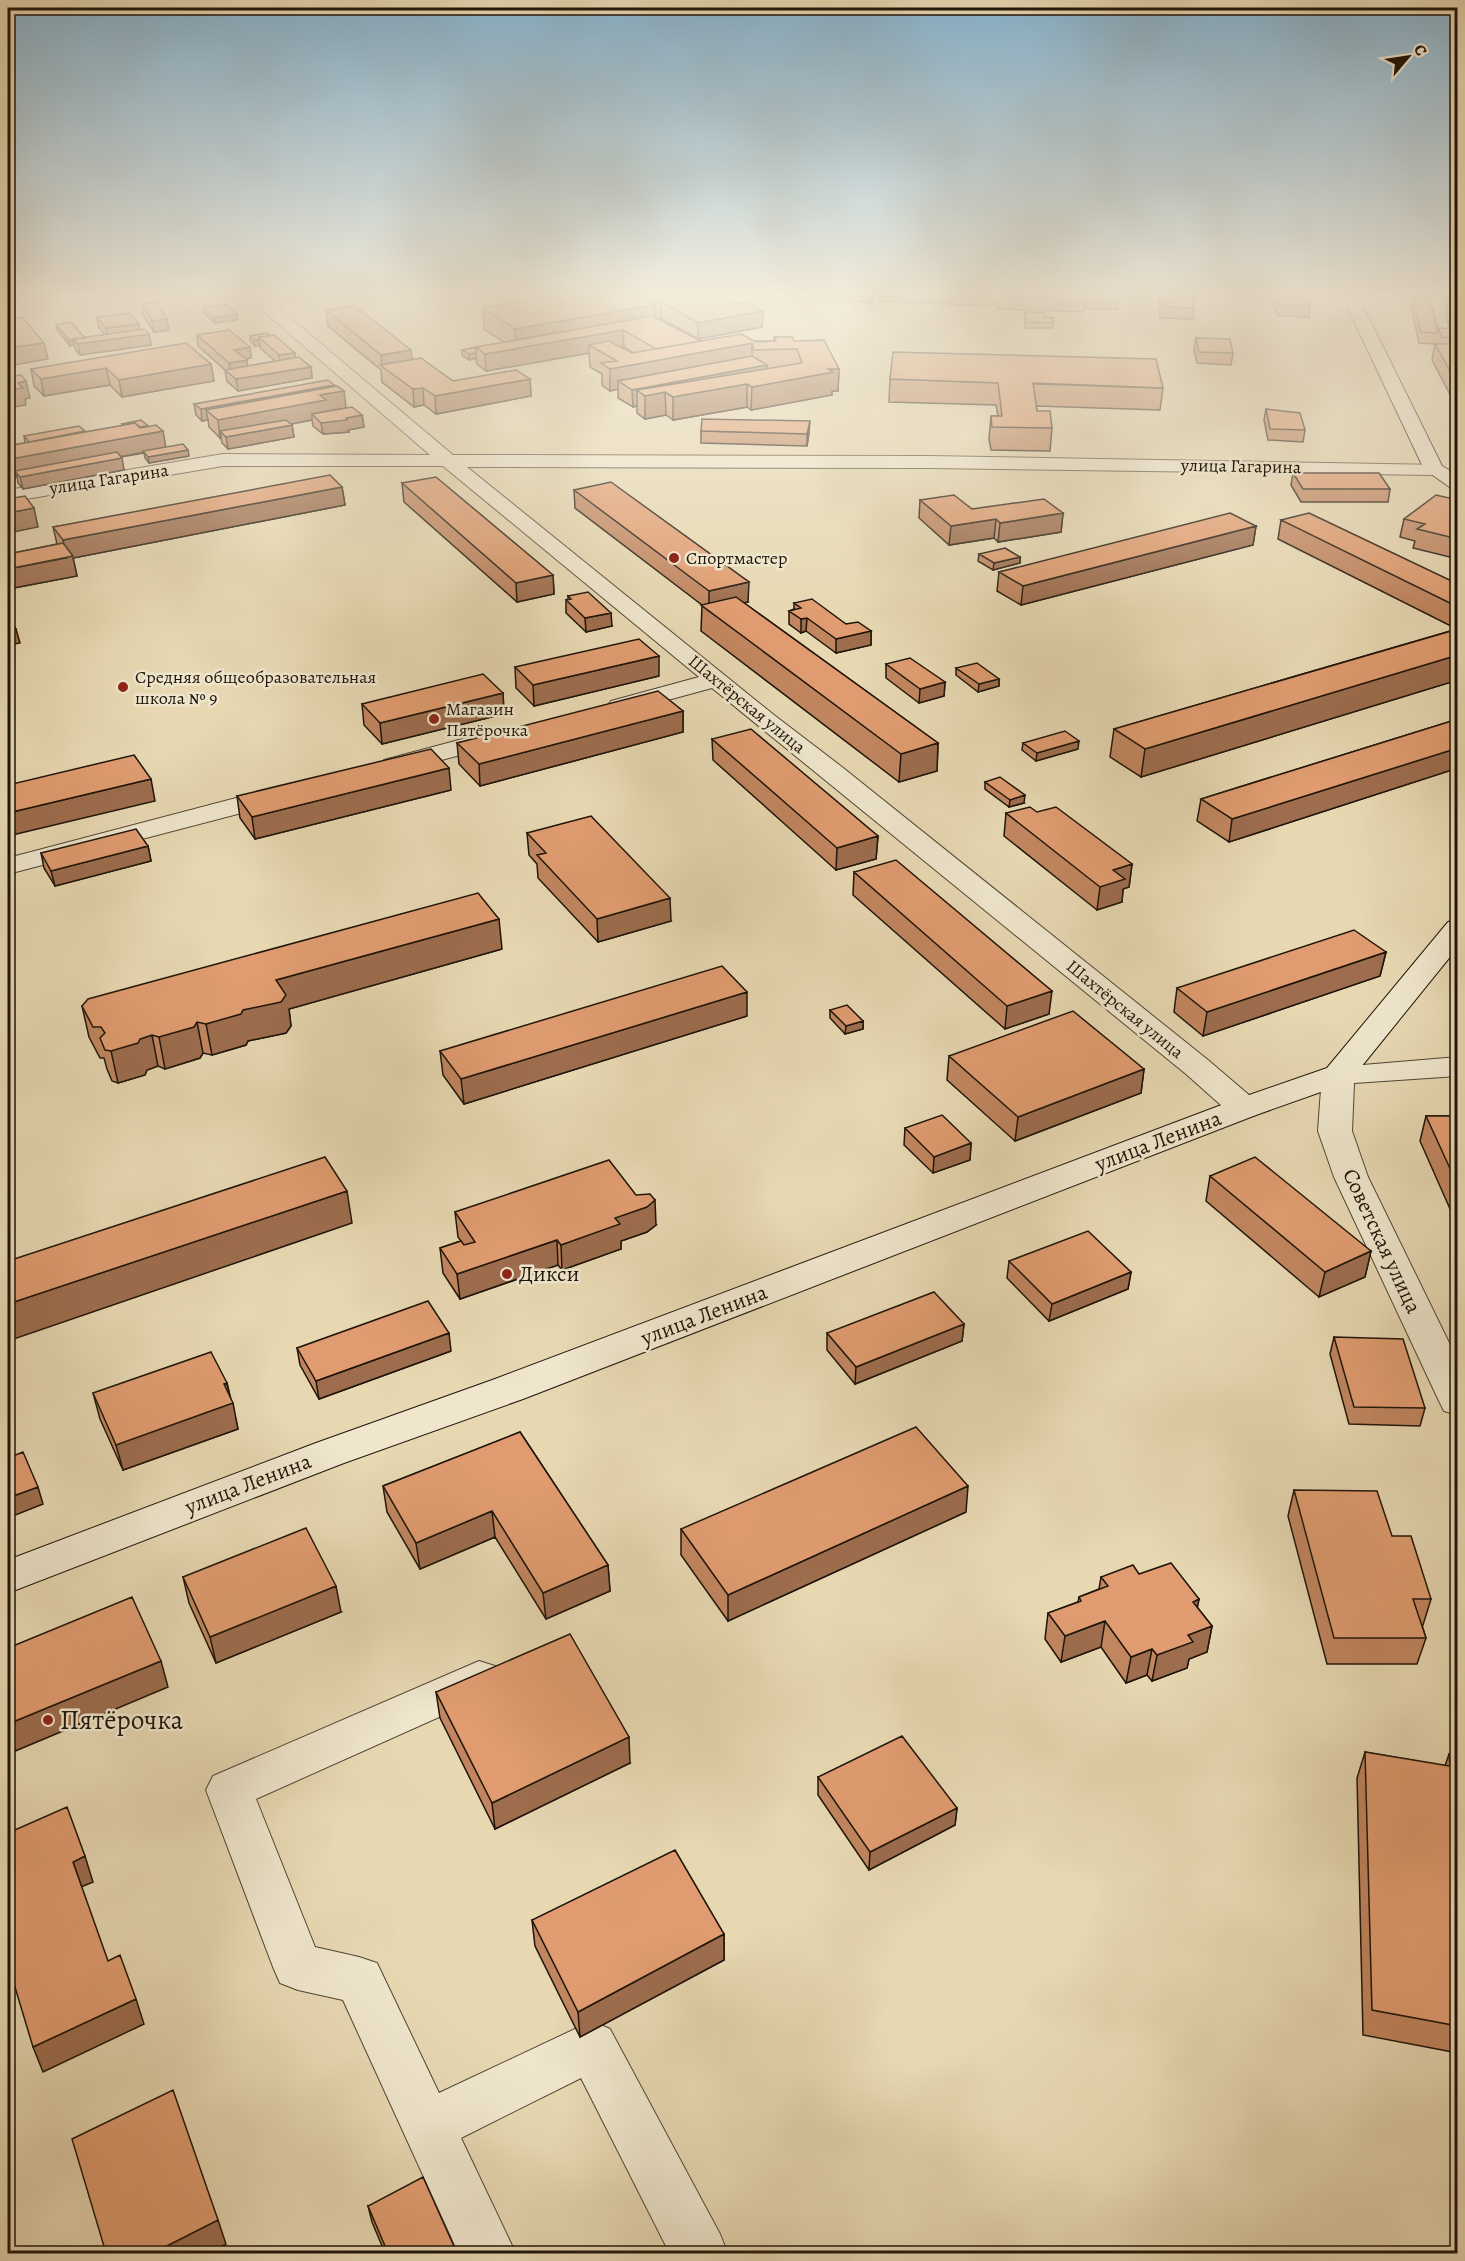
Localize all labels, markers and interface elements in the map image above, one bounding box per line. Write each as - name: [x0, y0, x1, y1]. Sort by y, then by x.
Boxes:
- north arrow: [1378, 27, 1438, 87]
- text: С: [1408, 41, 1432, 60]
- street label: улица Гагарина: [1180, 453, 1302, 479]
- street label: улица Гагарина: [47, 458, 171, 500]
- place label: Спортмастер: [686, 546, 788, 570]
- marker: Спортмастер: [667, 551, 681, 565]
- street label: Шахтёрская улица: [683, 649, 811, 759]
- place label: Средняя общеобразовательная школа № 9: [135, 665, 376, 710]
- marker: Средняя общеобразовательная школа № 9: [116, 680, 130, 694]
- place label: Магазин Пятёрочка: [446, 697, 529, 742]
- marker: Магазин Пятёрочка: [427, 712, 441, 726]
- street label: Шахтёрская улица: [1061, 954, 1189, 1064]
- street label: улица Ленина: [1090, 1103, 1226, 1179]
- street label: Советская улица: [1335, 1164, 1429, 1319]
- place label: Дикси: [519, 1259, 579, 1289]
- marker: Дикси: [500, 1267, 514, 1281]
- street label: улица Ленина: [636, 1277, 772, 1353]
- street label: улица Ленина: [180, 1446, 316, 1522]
- place label: Пятёрочка: [60, 1702, 184, 1738]
- marker: Пятёрочка: [41, 1713, 55, 1727]

